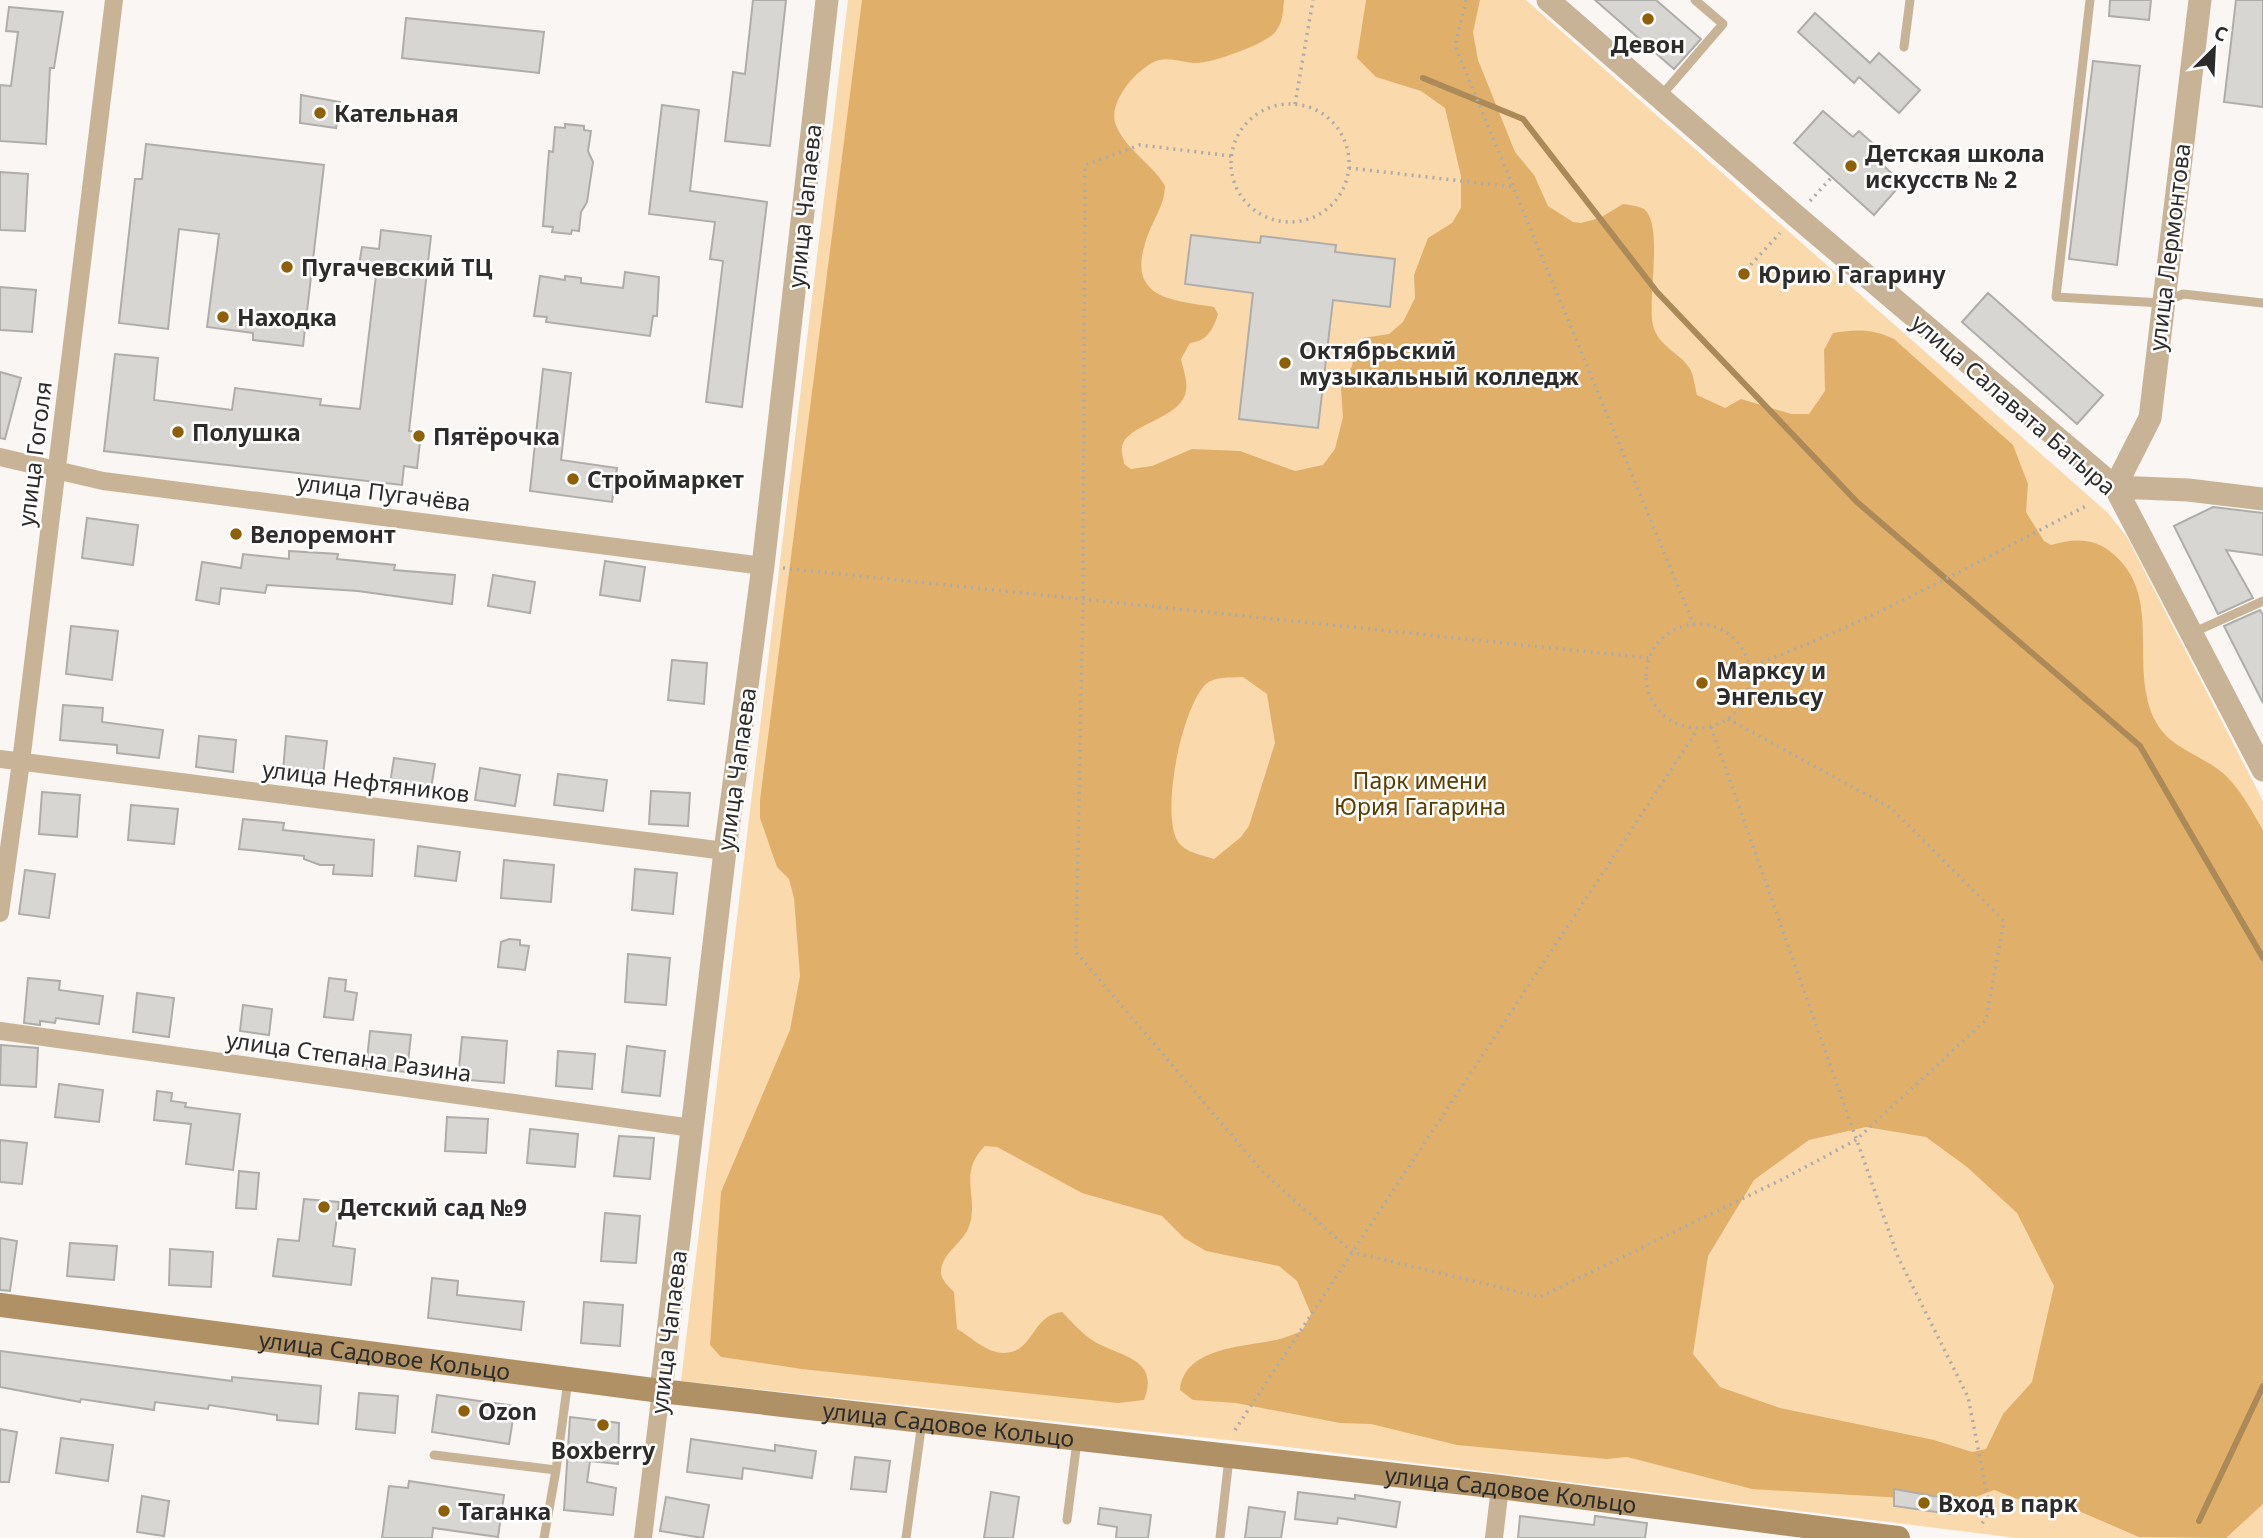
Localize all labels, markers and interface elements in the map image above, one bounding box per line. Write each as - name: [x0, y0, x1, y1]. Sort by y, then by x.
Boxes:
- marker: Девон: [1640, 11, 1656, 27]
- north arrow: [2179, 14, 2249, 84]
- text: С: [2210, 19, 2232, 48]
- place label: Девон: [1611, 28, 1685, 60]
- place label: Кательная: [334, 97, 459, 129]
- marker: Кательная: [312, 105, 328, 121]
- street label: улица Чапаева: [779, 122, 829, 290]
- place label: Детская школа искусств № 2: [1865, 137, 2045, 195]
- street label: улица Лермонтова: [2140, 141, 2198, 353]
- marker: Детская школа искусств № 2: [1843, 158, 1859, 174]
- place label: Пугачевский ТЦ: [301, 251, 493, 283]
- place label: Юрию Гагарину: [1758, 258, 1947, 290]
- marker: Пугачевский ТЦ: [279, 259, 295, 275]
- marker: Юрию Гагарину: [1736, 266, 1752, 282]
- place label: Находка: [237, 301, 337, 333]
- street label: улица Салавата Батыра: [1905, 306, 2123, 502]
- marker: Находка: [215, 309, 231, 325]
- place label: Октябрьский музыкальный колледж: [1299, 334, 1579, 392]
- marker: Октябрьский музыкальный колледж: [1277, 355, 1293, 371]
- street label: улица Гоголя: [9, 380, 59, 528]
- place label: Полушка: [192, 416, 301, 448]
- place label: Пятёрочка: [433, 420, 560, 452]
- marker: Полушка: [170, 424, 186, 440]
- marker: Пятёрочка: [411, 428, 427, 444]
- place label: Строймаркет: [587, 463, 744, 495]
- street label: улица Пугачёва: [295, 465, 473, 519]
- marker: Строймаркет: [565, 471, 581, 487]
- place label: Велоремонт: [250, 518, 396, 550]
- marker: Велоремонт: [228, 526, 244, 542]
- place label: Марксу и Энгельсу: [1716, 654, 1826, 712]
- marker: Марксу и Энгельсу: [1694, 675, 1710, 691]
- street label: улица Чапаева: [709, 685, 763, 853]
- street label: улица Нефтяников: [261, 752, 471, 810]
- park label: Парк имени Юрия Гагарина: [1334, 764, 1506, 822]
- street label: улица Степана Разина: [224, 1023, 474, 1089]
- place label: Детский сад №9: [338, 1191, 527, 1223]
- marker: Детский сад №9: [316, 1199, 332, 1215]
- street label: улица Чапаева: [642, 1248, 694, 1416]
- street label: улица Садовое Кольцо: [257, 1323, 512, 1387]
- street label: улица Садовое Кольцо: [821, 1394, 1076, 1454]
- place label: Ozon: [478, 1395, 537, 1427]
- marker: Ozon: [456, 1403, 472, 1419]
- marker: Boxberry: [595, 1417, 611, 1433]
- place label: Boxberry: [551, 1434, 656, 1466]
- street label: улица Садовое Кольцо: [1383, 1458, 1638, 1520]
- place label: Вход в парк: [1938, 1487, 2078, 1519]
- place label: Таганка: [458, 1495, 551, 1527]
- marker: Вход в парк: [1916, 1495, 1932, 1511]
- marker: Таганка: [436, 1503, 452, 1519]

